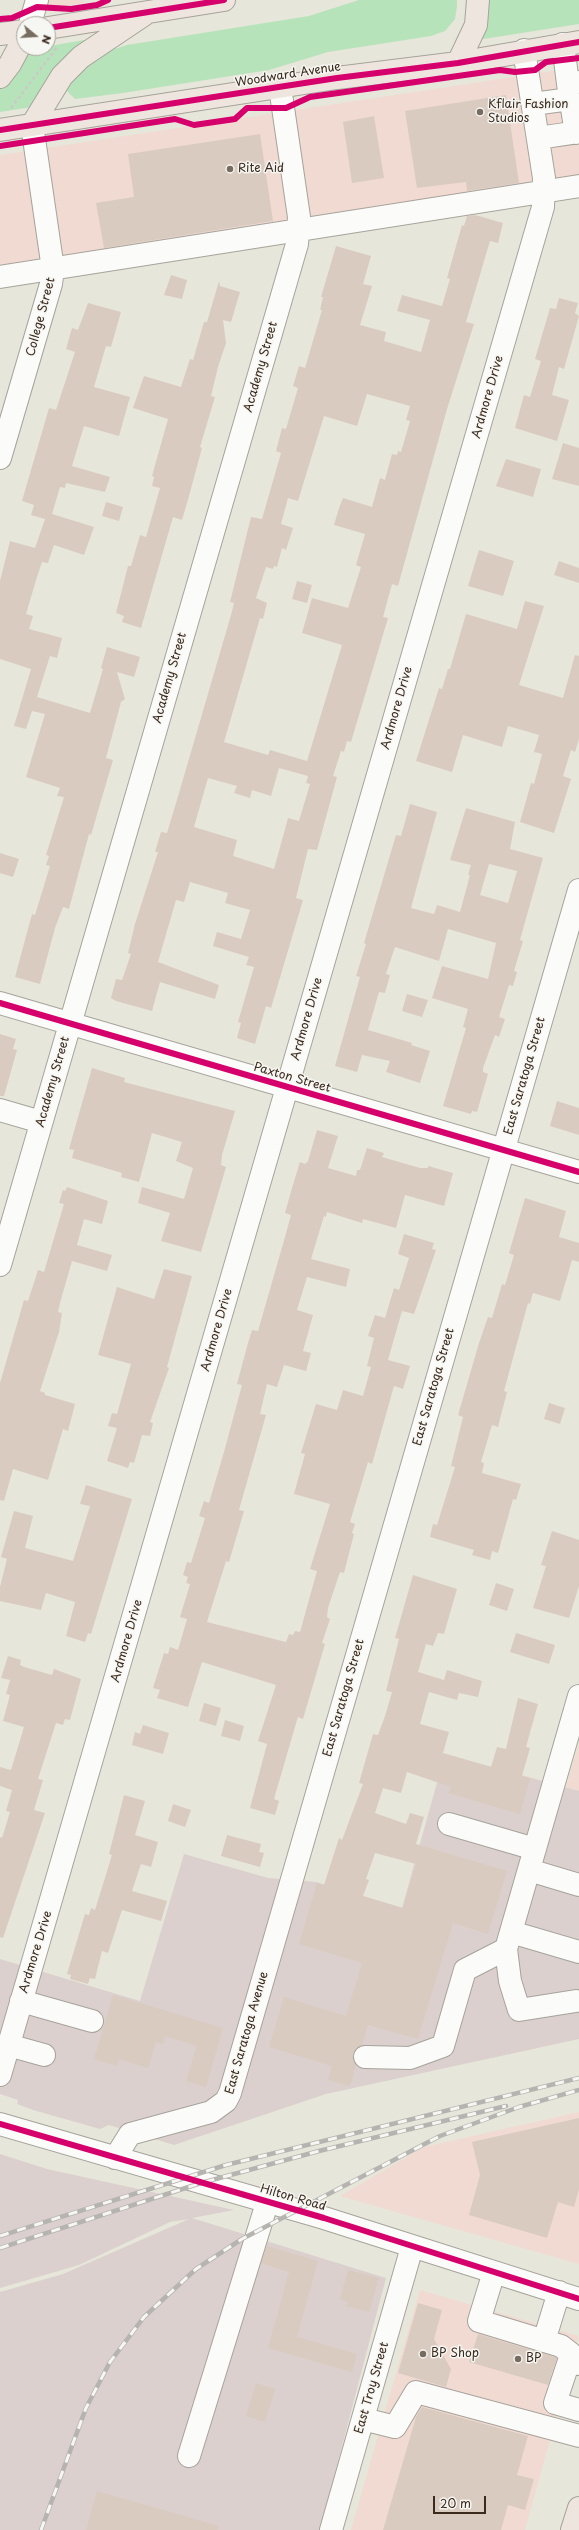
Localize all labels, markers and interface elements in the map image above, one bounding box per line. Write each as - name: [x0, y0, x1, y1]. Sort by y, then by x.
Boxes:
- north arrow: [16, 16, 56, 56]
- text: N: [38, 33, 56, 46]
- street label: Woodward Avenue: [234, 60, 342, 90]
- place label: Kflair Fashion Studios: [488, 98, 569, 126]
- marker: Kflair Fashion Studios: [475, 107, 485, 117]
- place label: Rite Aid: [238, 162, 284, 176]
- marker: Rite Aid: [225, 164, 235, 174]
- street label: College Street: [24, 276, 58, 358]
- street label: Academy Street: [241, 320, 281, 414]
- street label: Ardmore Drive: [469, 354, 507, 440]
- street label: Academy Street: [150, 631, 190, 725]
- street label: Ardmore Drive: [378, 665, 416, 751]
- street label: Ardmore Drive: [288, 976, 326, 1062]
- street label: East Saratoga Street: [501, 1015, 549, 1137]
- street label: Academy Street: [33, 1035, 73, 1129]
- street label: Paxton Street: [252, 1060, 332, 1096]
- street label: Ardmore Drive: [198, 1287, 236, 1373]
- street label: East Saratoga Street: [410, 1326, 458, 1448]
- street label: Ardmore Drive: [108, 1598, 146, 1684]
- street label: East Saratoga Street: [320, 1637, 368, 1759]
- street label: Ardmore Drive: [17, 1909, 55, 1995]
- street label: East Saratoga Avenue: [223, 1970, 271, 2096]
- street label: Hilton Road: [258, 2182, 328, 2214]
- street label: East Troy Street: [352, 2340, 392, 2436]
- place label: BP Shop: [431, 2347, 479, 2361]
- marker: BP Shop: [418, 2349, 428, 2359]
- place label: BP: [526, 2352, 541, 2366]
- marker: BP: [513, 2354, 523, 2364]
- scale bar: [435, 2488, 488, 2514]
- text: 20 m: [440, 2494, 471, 2512]

